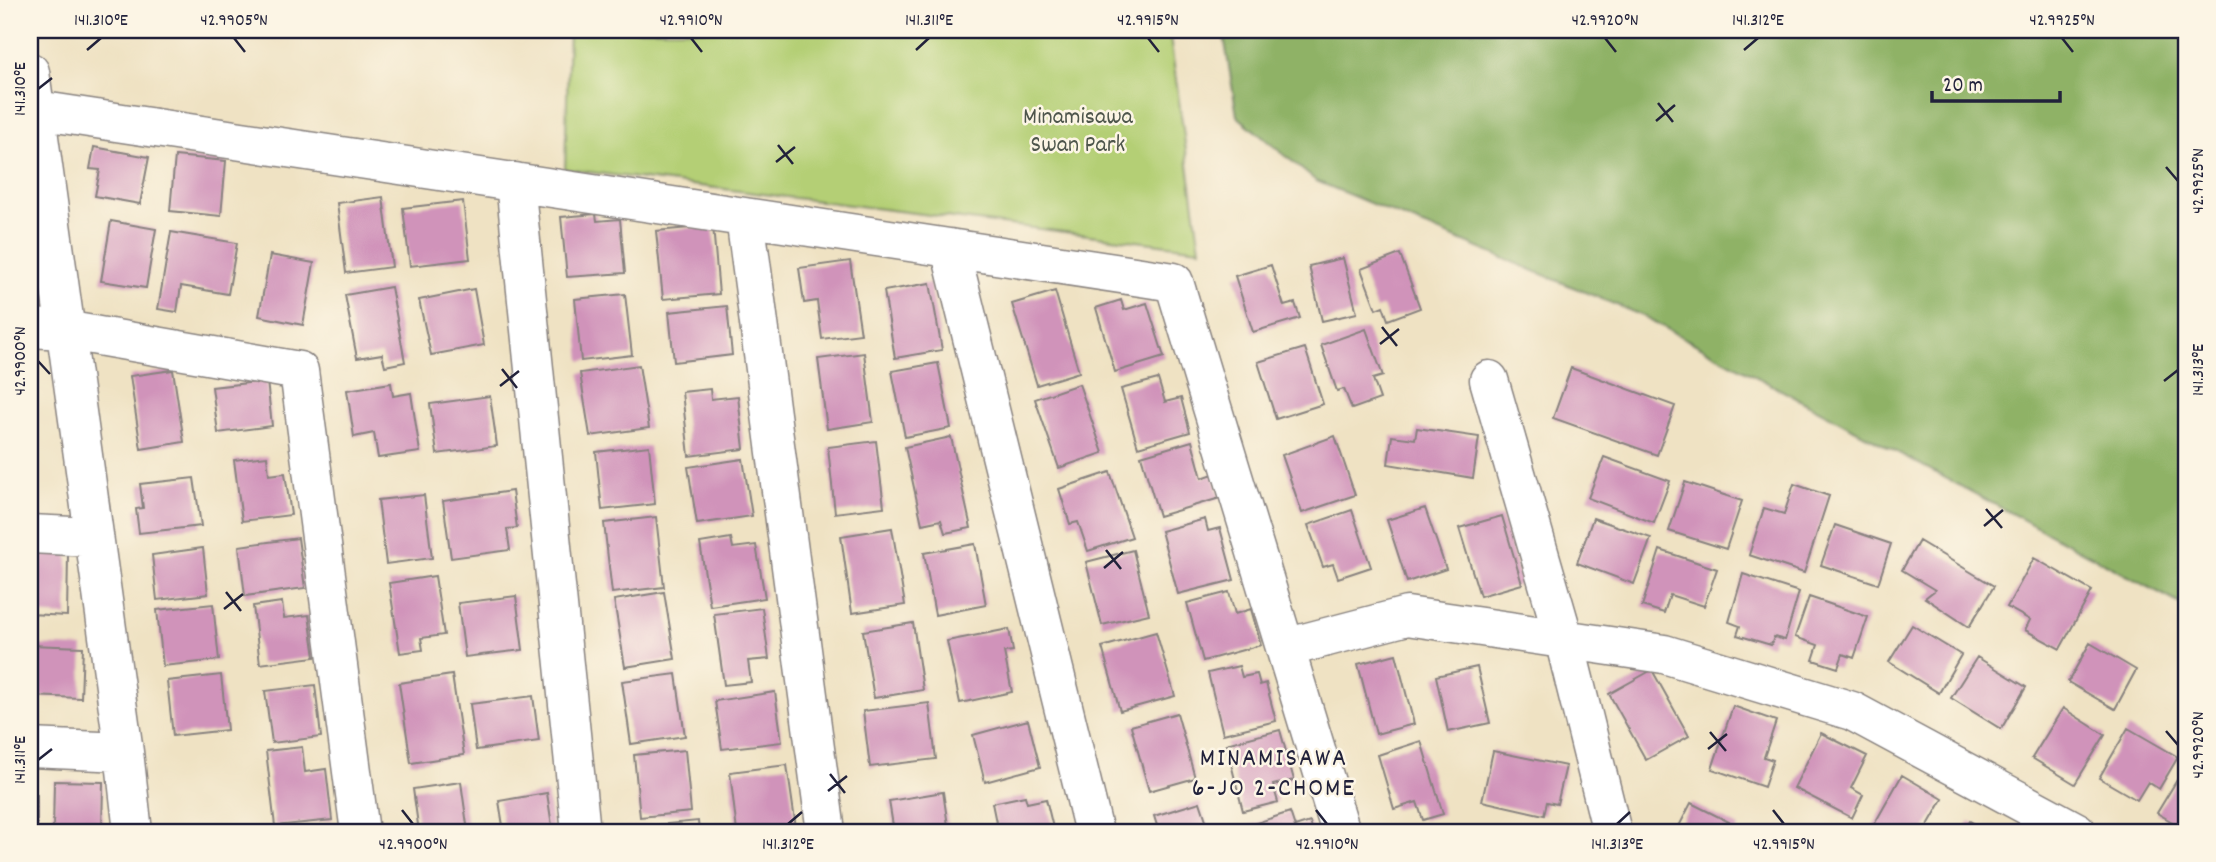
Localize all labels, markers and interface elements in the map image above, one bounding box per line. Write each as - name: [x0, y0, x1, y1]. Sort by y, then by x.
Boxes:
- text: 141.310°E: [74, 9, 128, 34]
- text: 42.9905°N: [200, 9, 268, 34]
- text: 42.9910°N: [659, 9, 723, 34]
- text: 141.311°E: [905, 9, 953, 34]
- text: 42.9915°N: [1117, 9, 1179, 34]
- text: 42.9920°N: [1571, 9, 1639, 34]
- text: 141.312°E: [1732, 9, 1784, 34]
- text: 42.9925°N: [2029, 9, 2095, 34]
- scale bar: [1932, 60, 2060, 104]
- text: 141.310°E: [9, 62, 34, 116]
- text: 20 m: [1943, 72, 1983, 102]
- park label: Minamisawa Swan Park: [1023, 101, 1134, 163]
- text: 42.9925°N: [2187, 148, 2212, 214]
- text: 42.9900°N: [9, 326, 34, 396]
- text: 141.313°E: [2187, 344, 2212, 396]
- text: 42.9920°N: [2187, 711, 2212, 779]
- text: 141.311°E: [9, 736, 34, 784]
- district label: MINAMISAWA 6-JO 2-CHOME: [1192, 741, 1356, 808]
- text: 42.9900°N: [378, 833, 448, 858]
- text: 141.312°E: [762, 833, 814, 858]
- text: 42.9910°N: [1295, 833, 1359, 858]
- text: 141.313°E: [1591, 833, 1643, 858]
- text: 42.9915°N: [1753, 833, 1815, 858]

